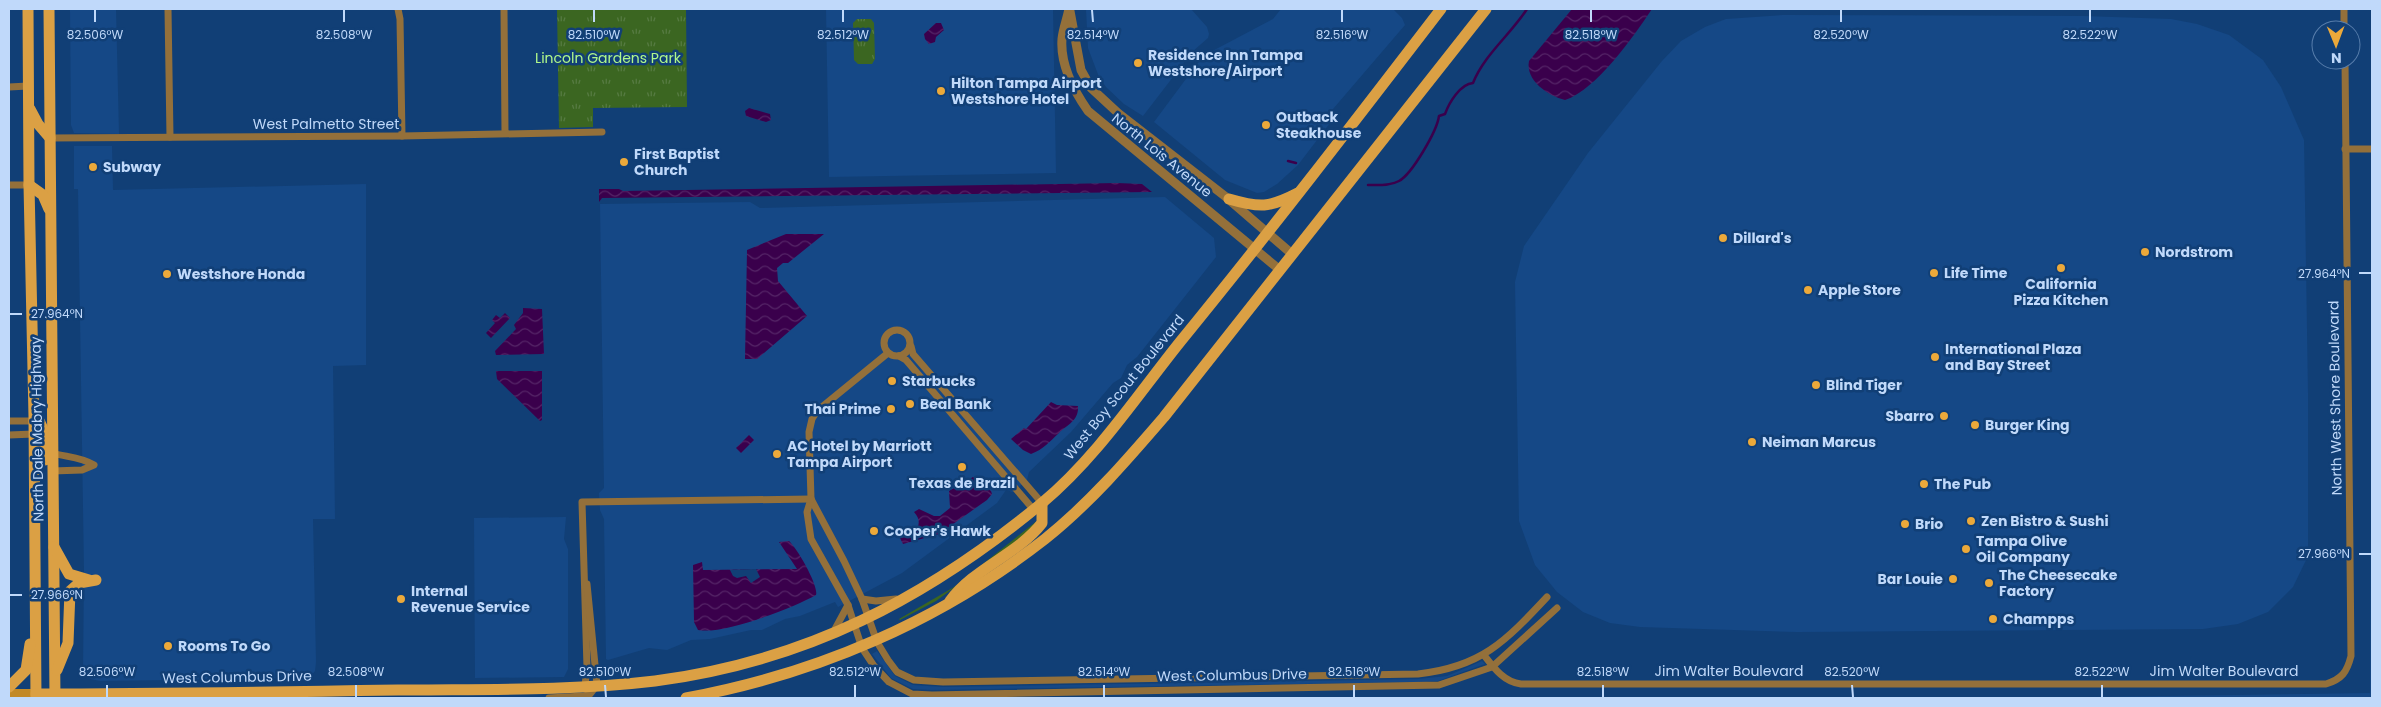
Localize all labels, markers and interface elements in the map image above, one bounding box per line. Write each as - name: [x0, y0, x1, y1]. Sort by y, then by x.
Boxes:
- north arrow: [2311, 20, 2361, 70]
- text: 82.506°W: [67, 26, 123, 43]
- text: 82.508°W: [316, 26, 372, 43]
- text: 82.510°W: [568, 26, 621, 43]
- text: 82.512°W: [817, 26, 869, 43]
- text: 82.514°W: [1067, 26, 1120, 43]
- text: 82.516°W: [1316, 26, 1369, 43]
- text: 82.518°W: [1565, 26, 1618, 43]
- text: 82.520°W: [1813, 26, 1869, 43]
- text: 82.522°W: [2063, 26, 2118, 43]
- place label: Residence Inn Tampa Westshore/Airport: [1148, 45, 1303, 81]
- park label: Lincoln Gardens Park: [535, 48, 682, 68]
- text: N: [2331, 48, 2342, 68]
- marker: Residence Inn Tampa Westshore/Airport: [1132, 57, 1144, 69]
- place label: Hilton Tampa Airport Westshore Hotel: [951, 73, 1102, 109]
- marker: Hilton Tampa Airport Westshore Hotel: [935, 85, 947, 97]
- place label: Outback Steakhouse: [1276, 107, 1362, 143]
- street label: North Lois Avenue: [1108, 108, 1217, 202]
- street label: West Palmetto Street: [253, 114, 399, 134]
- marker: Outback Steakhouse: [1260, 119, 1272, 131]
- place label: First Baptist Church: [634, 144, 720, 180]
- marker: First Baptist Church: [618, 156, 630, 168]
- place label: Subway: [103, 157, 161, 177]
- marker: Subway: [87, 161, 99, 173]
- place label: Dillard's: [1733, 228, 1792, 248]
- marker: Dillard's: [1717, 232, 1729, 244]
- place label: Nordstrom: [2155, 242, 2233, 262]
- marker: Nordstrom: [2139, 246, 2151, 258]
- marker: California Pizza Kitchen: [2055, 262, 2067, 274]
- place label: Life Time: [1944, 263, 2008, 283]
- place label: Westshore Honda: [177, 264, 305, 284]
- text: 27.964°N: [2298, 265, 2350, 282]
- marker: Life Time: [1928, 267, 1940, 279]
- marker: Westshore Honda: [161, 268, 173, 280]
- place label: California Pizza Kitchen: [2014, 274, 2108, 310]
- place label: Apple Store: [1818, 280, 1901, 300]
- marker: Apple Store: [1802, 284, 1814, 296]
- street label: North West Shore Boulevard: [2323, 300, 2347, 496]
- text: 27.964°N: [31, 305, 83, 322]
- street label: West Boy Scout Boulevard: [1059, 310, 1189, 464]
- street label: North Dale Mabry Highway: [25, 336, 49, 522]
- place label: International Plaza and Bay Street: [1945, 339, 2081, 375]
- marker: International Plaza and Bay Street: [1929, 351, 1941, 363]
- place label: Starbucks: [902, 371, 976, 391]
- marker: Starbucks: [886, 375, 898, 387]
- place label: Blind Tiger: [1826, 375, 1902, 395]
- marker: Blind Tiger: [1810, 379, 1822, 391]
- place label: Beal Bank: [920, 394, 992, 414]
- marker: Beal Bank: [904, 398, 916, 410]
- place label: Thai Prime: [804, 399, 881, 419]
- marker: Thai Prime: [885, 403, 897, 415]
- place label: Sbarro: [1885, 406, 1934, 426]
- marker: Sbarro: [1938, 410, 1950, 422]
- place label: Burger King: [1985, 415, 2070, 435]
- marker: Burger King: [1969, 419, 1981, 431]
- place label: Neiman Marcus: [1762, 432, 1876, 452]
- place label: AC Hotel by Marriott Tampa Airport: [787, 436, 932, 472]
- marker: Neiman Marcus: [1746, 436, 1758, 448]
- marker: AC Hotel by Marriott Tampa Airport: [771, 448, 783, 460]
- marker: Texas de Brazil: [956, 461, 968, 473]
- place label: Texas de Brazil: [909, 473, 1015, 493]
- place label: The Pub: [1934, 474, 1991, 494]
- marker: The Pub: [1918, 478, 1930, 490]
- place label: Zen Bistro & Sushi: [1981, 511, 2109, 531]
- place label: Brio: [1915, 514, 1943, 534]
- marker: Zen Bistro & Sushi: [1965, 515, 1977, 527]
- marker: Brio: [1899, 518, 1911, 530]
- place label: Cooper's Hawk: [884, 521, 991, 541]
- marker: Cooper's Hawk: [868, 525, 880, 537]
- place label: Tampa Olive Oil Company: [1976, 531, 2070, 567]
- marker: Tampa Olive Oil Company: [1960, 543, 1972, 555]
- text: 27.966°N: [2298, 545, 2350, 562]
- place label: The Cheesecake Factory: [1999, 565, 2118, 601]
- place label: Bar Louie: [1878, 569, 1943, 589]
- marker: Bar Louie: [1947, 573, 1959, 585]
- marker: The Cheesecake Factory: [1983, 577, 1995, 589]
- place label: Internal Revenue Service: [411, 581, 530, 617]
- text: 27.966°N: [31, 586, 83, 603]
- marker: Internal Revenue Service: [395, 593, 407, 605]
- place label: Champps: [2003, 609, 2074, 629]
- marker: Champps: [1987, 613, 1999, 625]
- place label: Rooms To Go: [178, 636, 270, 656]
- marker: Rooms To Go: [162, 640, 174, 652]
- street label: Jim Walter Boulevard: [1655, 661, 1803, 681]
- street label: Jim Walter Boulevard: [2150, 661, 2298, 681]
- text: 82.506°W: [79, 663, 135, 680]
- text: 82.508°W: [328, 663, 384, 680]
- text: 82.510°W: [579, 663, 632, 680]
- text: 82.512°W: [829, 663, 881, 680]
- text: 82.514°W: [1078, 663, 1131, 680]
- text: 82.516°W: [1328, 663, 1381, 680]
- text: 82.518°W: [1577, 663, 1630, 680]
- text: 82.520°W: [1824, 663, 1880, 680]
- text: 82.522°W: [2075, 663, 2130, 680]
- street label: West Columbus Drive: [1157, 664, 1307, 686]
- street label: West Columbus Drive: [162, 666, 312, 688]

